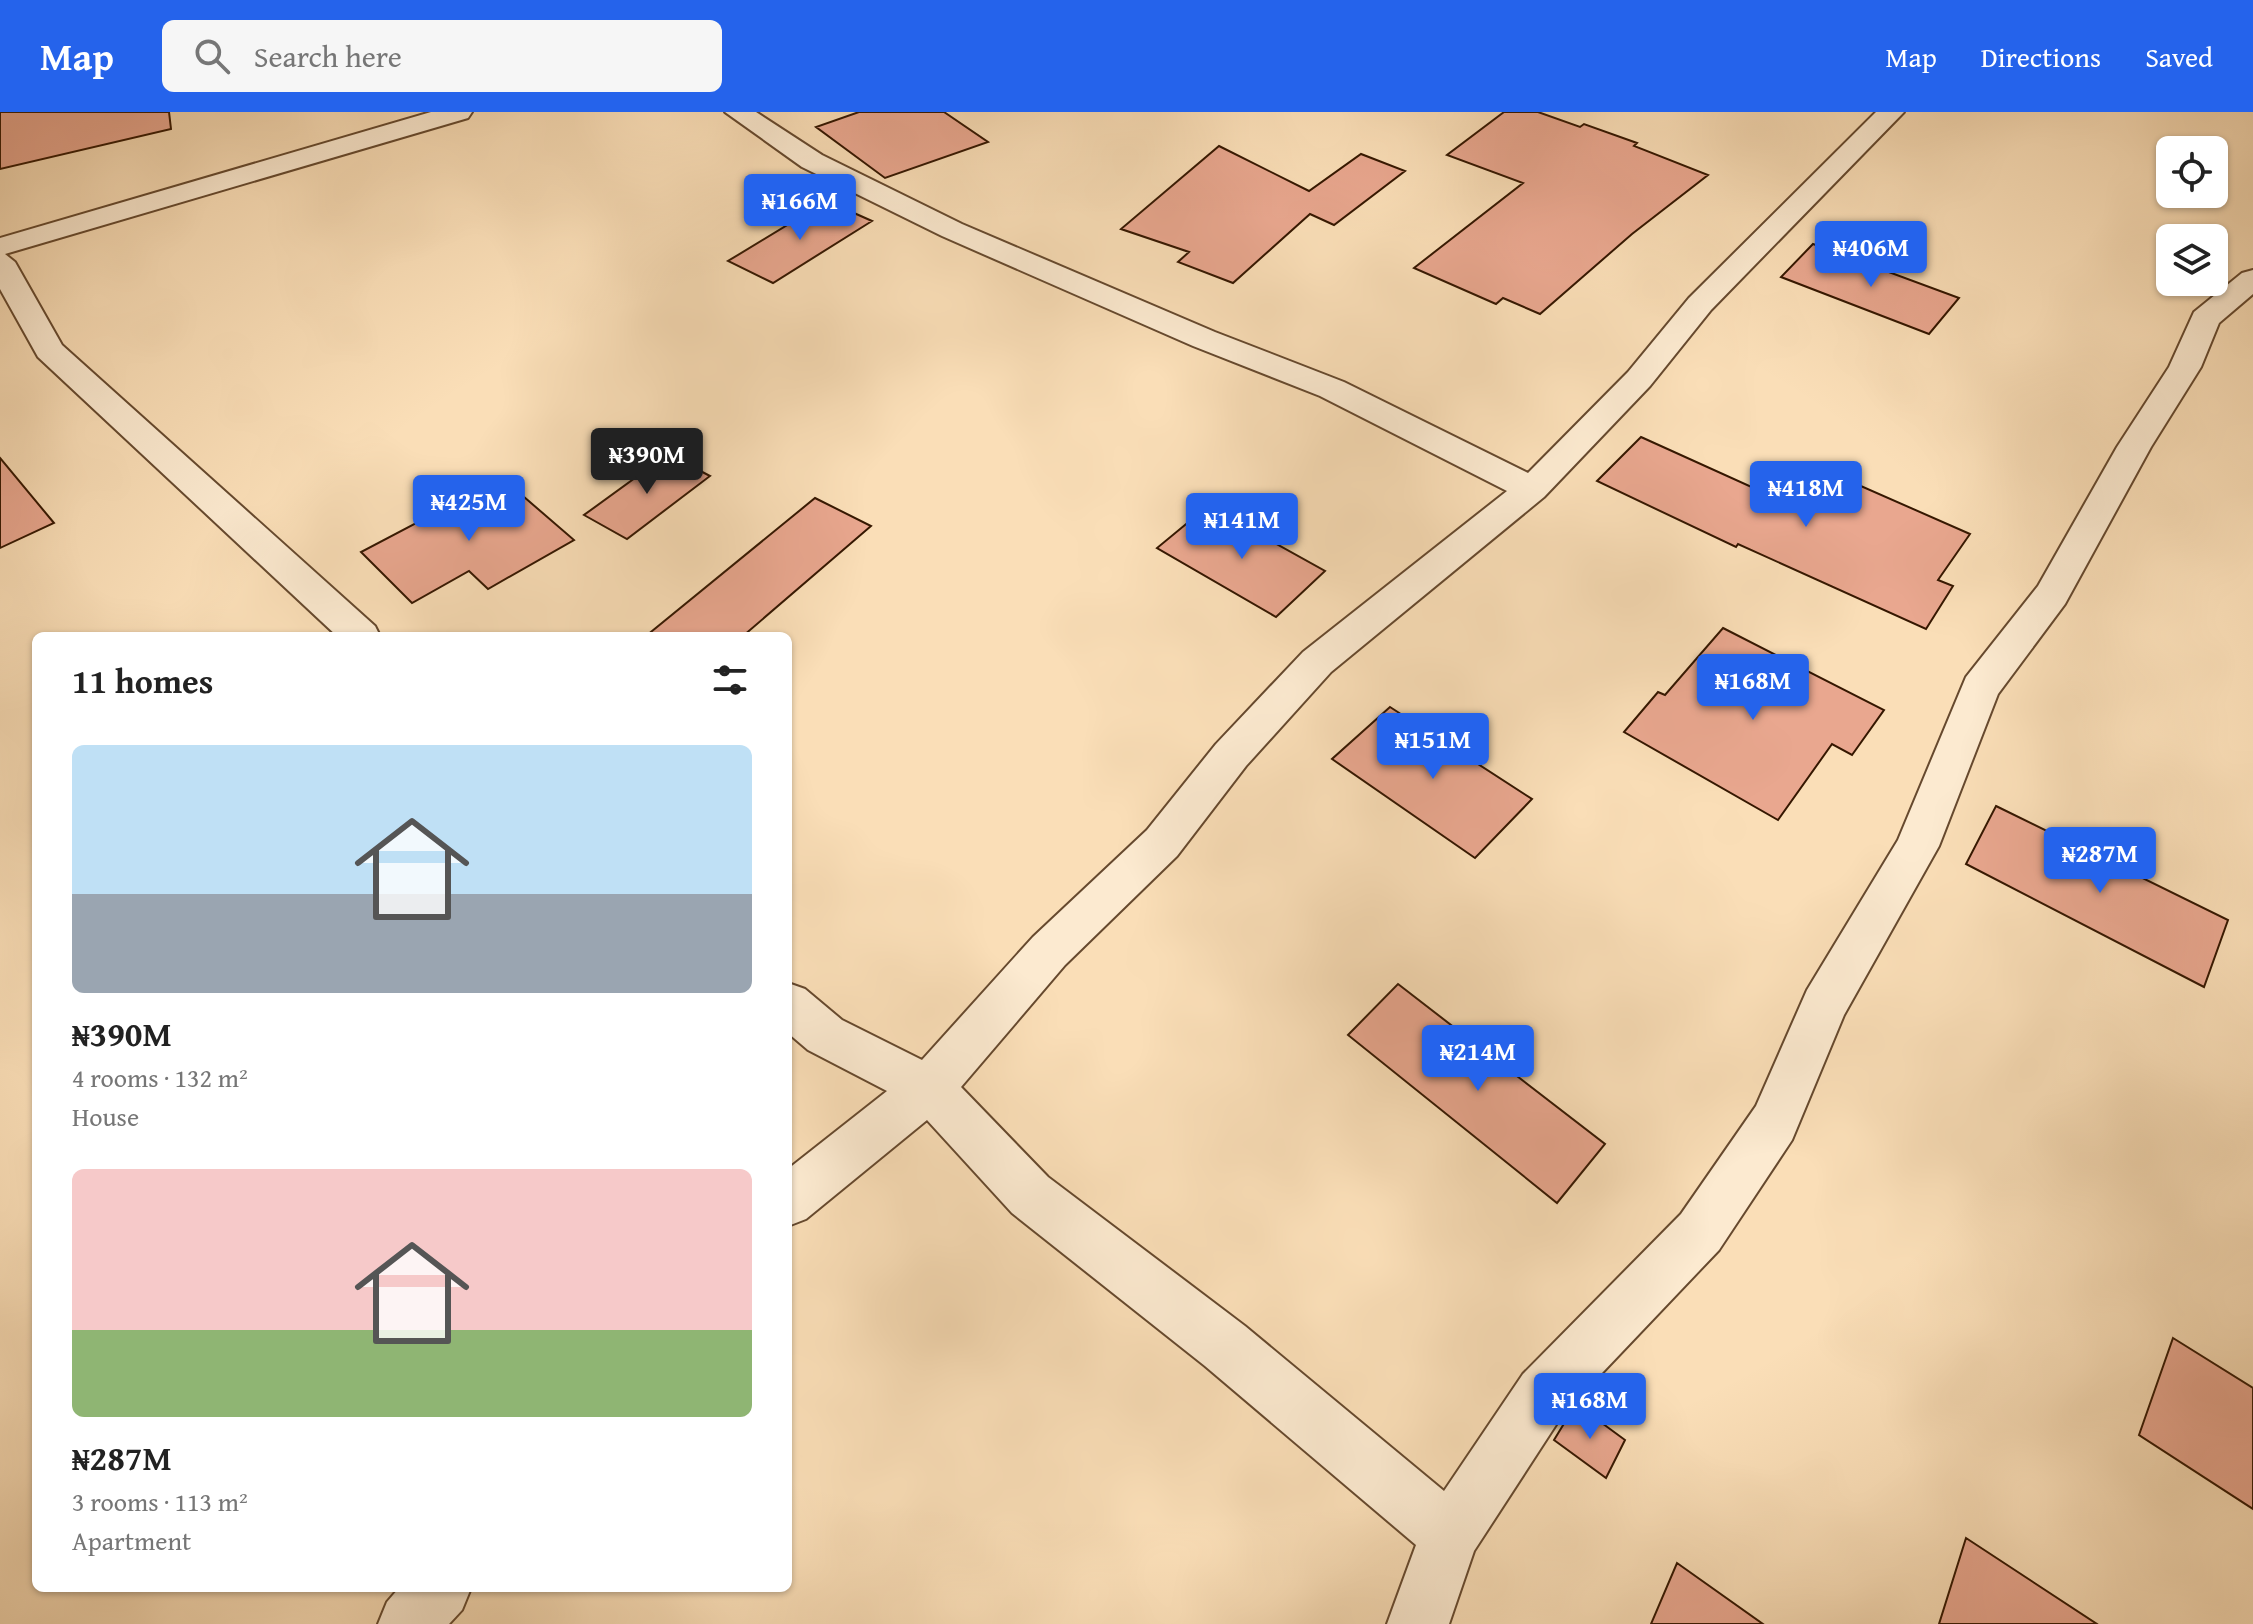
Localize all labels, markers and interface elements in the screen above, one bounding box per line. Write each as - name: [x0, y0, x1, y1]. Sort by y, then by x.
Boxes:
- search box: [162, 20, 722, 92]
- text: Map: [40, 28, 114, 84]
- icon: search: [190, 34, 234, 78]
- text: Search here: [254, 34, 402, 78]
- text: Map: [1885, 36, 1937, 77]
- text: Directions: [1981, 36, 2101, 77]
- text: Saved: [2145, 36, 2213, 77]
- map controls: [2156, 136, 2228, 296]
- button: locate: [2156, 136, 2228, 208]
- pin: ₦166M: [744, 174, 856, 242]
- text: ₦166M: [762, 180, 838, 219]
- pin: ₦406M: [1815, 221, 1927, 289]
- button: layers: [2156, 224, 2228, 296]
- text: ₦406M: [1833, 227, 1909, 266]
- pin: ₦390M: [591, 428, 703, 496]
- text: ₦390M: [609, 434, 685, 473]
- pin: ₦418M: [1750, 461, 1862, 529]
- text: ₦418M: [1768, 467, 1844, 506]
- pin: ₦425M: [413, 475, 525, 543]
- text: ₦425M: [431, 481, 507, 520]
- pin: ₦141M: [1186, 493, 1298, 561]
- text: ₦141M: [1204, 499, 1280, 538]
- pin: ₦168M: [1697, 654, 1809, 722]
- text: 11 homes: [72, 656, 213, 705]
- icon: filters: [708, 658, 752, 702]
- text: ₦168M: [1715, 660, 1791, 699]
- pin: ₦151M: [1377, 713, 1489, 781]
- text: ₦151M: [1395, 719, 1471, 758]
- icon: home: [340, 797, 484, 941]
- pin: ₦287M: [2044, 827, 2156, 895]
- text: ₦287M: [2062, 833, 2138, 872]
- text: ₦390M: [72, 1009, 172, 1058]
- pin: ₦214M: [1422, 1025, 1534, 1093]
- text: ₦214M: [1440, 1031, 1516, 1070]
- text: 4 rooms · 132 m²: [72, 1058, 248, 1097]
- text: House: [72, 1097, 139, 1136]
- icon: home: [340, 1221, 484, 1365]
- pin: ₦168M: [1534, 1373, 1646, 1441]
- text: ₦168M: [1552, 1379, 1628, 1418]
- text: ₦287M: [72, 1433, 172, 1482]
- text: 3 rooms · 113 m²: [72, 1482, 248, 1521]
- text: Apartment: [72, 1521, 191, 1560]

